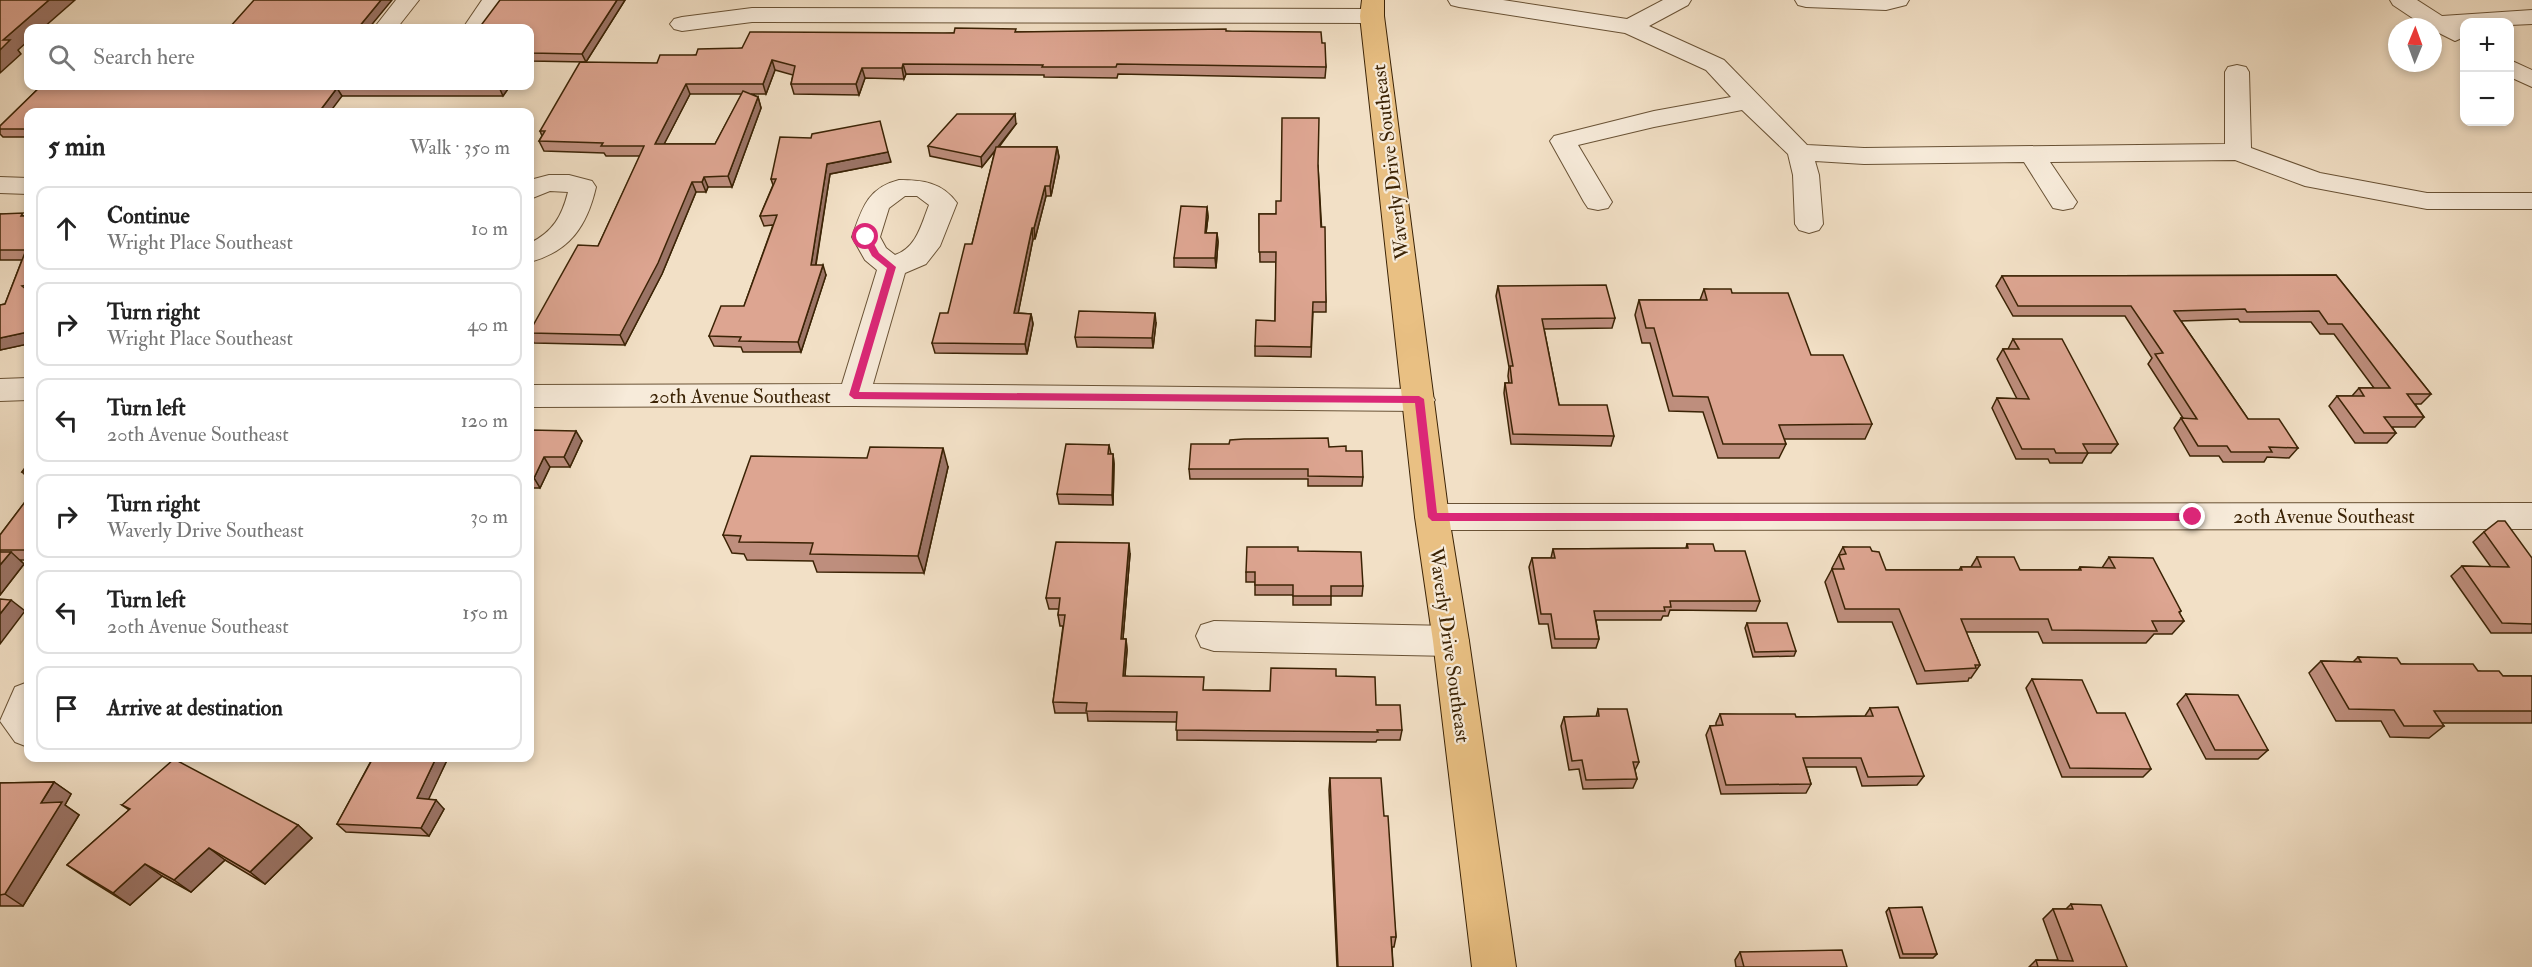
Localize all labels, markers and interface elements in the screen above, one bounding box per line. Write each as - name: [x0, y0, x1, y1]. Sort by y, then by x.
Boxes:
- north arrow: [2388, 18, 2442, 72]
- map controls: [2460, 18, 2514, 126]
- button: +: [2460, 18, 2514, 72]
- search box: [24, 24, 534, 90]
- icon: search: [45, 41, 78, 74]
- text: Search here: [93, 43, 195, 71]
- street label: Waverly Drive Southeast: [1366, 62, 1415, 262]
- button: −: [2460, 72, 2514, 126]
- text: 5 min: [48, 131, 105, 163]
- text: Walk · 350 m: [410, 135, 510, 160]
- text: Continue: [107, 202, 190, 230]
- icon: ahead: [50, 212, 83, 245]
- text: 10 m: [471, 216, 508, 241]
- route start: [852, 223, 878, 249]
- text: Wright Place Southeast: [107, 230, 293, 255]
- text: Turn right: [107, 298, 200, 326]
- icon: right: [50, 308, 83, 341]
- text: 40 m: [467, 312, 508, 337]
- text: Wright Place Southeast: [107, 326, 293, 351]
- street label: 20th Avenue Southeast: [649, 384, 831, 409]
- text: Turn left: [107, 394, 186, 422]
- icon: left: [50, 404, 83, 437]
- text: 120 m: [461, 408, 508, 433]
- text: 20th Avenue Southeast: [107, 422, 289, 447]
- text: Turn right: [107, 490, 200, 518]
- icon: right: [50, 500, 83, 533]
- route end: [2179, 503, 2205, 529]
- text: 30 m: [470, 504, 508, 529]
- street label: 20th Avenue Southeast: [2233, 504, 2415, 529]
- text: Waverly Drive Southeast: [107, 518, 304, 543]
- street label: Waverly Drive Southeast: [1423, 545, 1476, 745]
- text: Turn left: [107, 586, 186, 614]
- icon: left: [50, 596, 83, 629]
- text: 150 m: [462, 600, 508, 625]
- text: 20th Avenue Southeast: [107, 614, 289, 639]
- icon: arrive: [50, 692, 83, 725]
- text: Arrive at destination: [107, 694, 283, 722]

